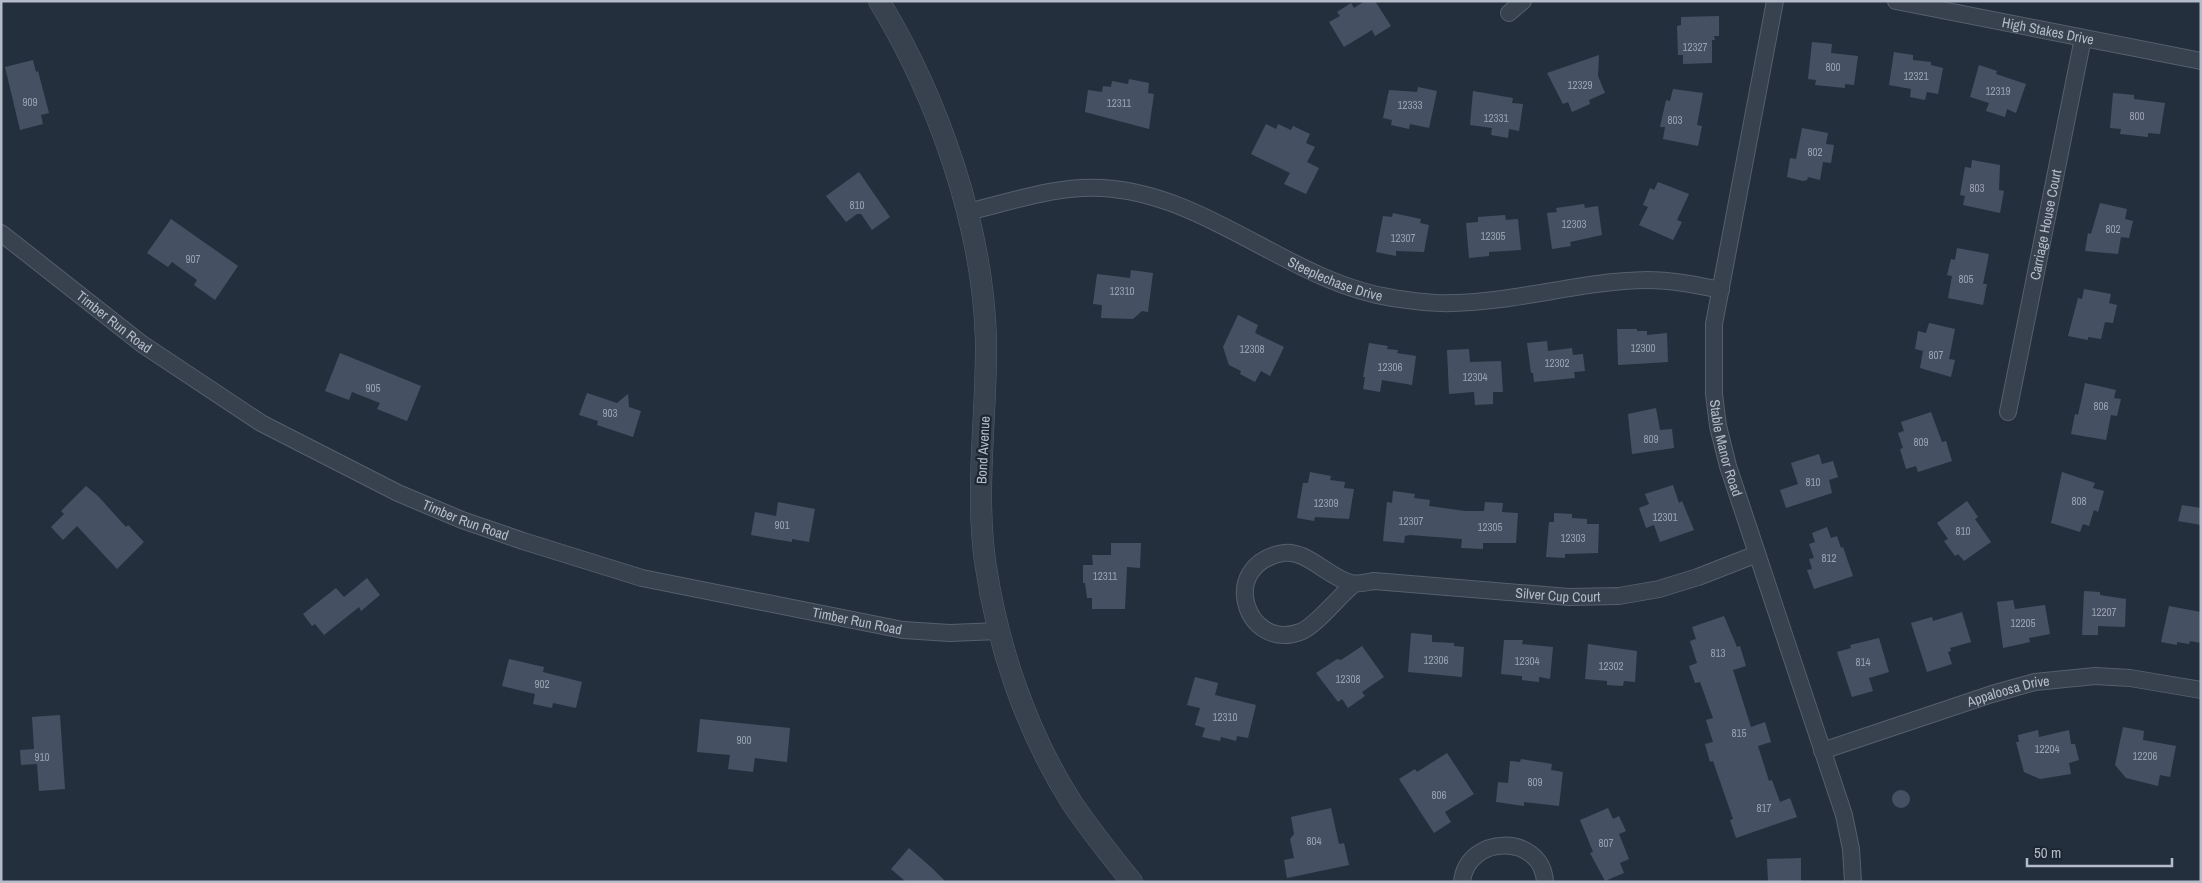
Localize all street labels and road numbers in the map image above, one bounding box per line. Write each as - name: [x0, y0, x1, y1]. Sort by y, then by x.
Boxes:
- street label: High Stakes Drive: [2001, 13, 2096, 49]
- street label: Carriage House Court: [2026, 168, 2065, 282]
- street label: Steeplechase Drive: [1285, 253, 1384, 305]
- street label: Timber Run Road: [73, 287, 155, 357]
- street label: Stable Manor Road: [1706, 399, 1746, 499]
- street label: Bond Avenue: [972, 416, 994, 484]
- street label: Timber Run Road: [420, 495, 511, 544]
- street label: Silver Cup Court: [1515, 584, 1600, 606]
- street label: Timber Run Road: [811, 603, 903, 639]
- street label: Appaloosa Drive: [1964, 672, 2050, 711]

